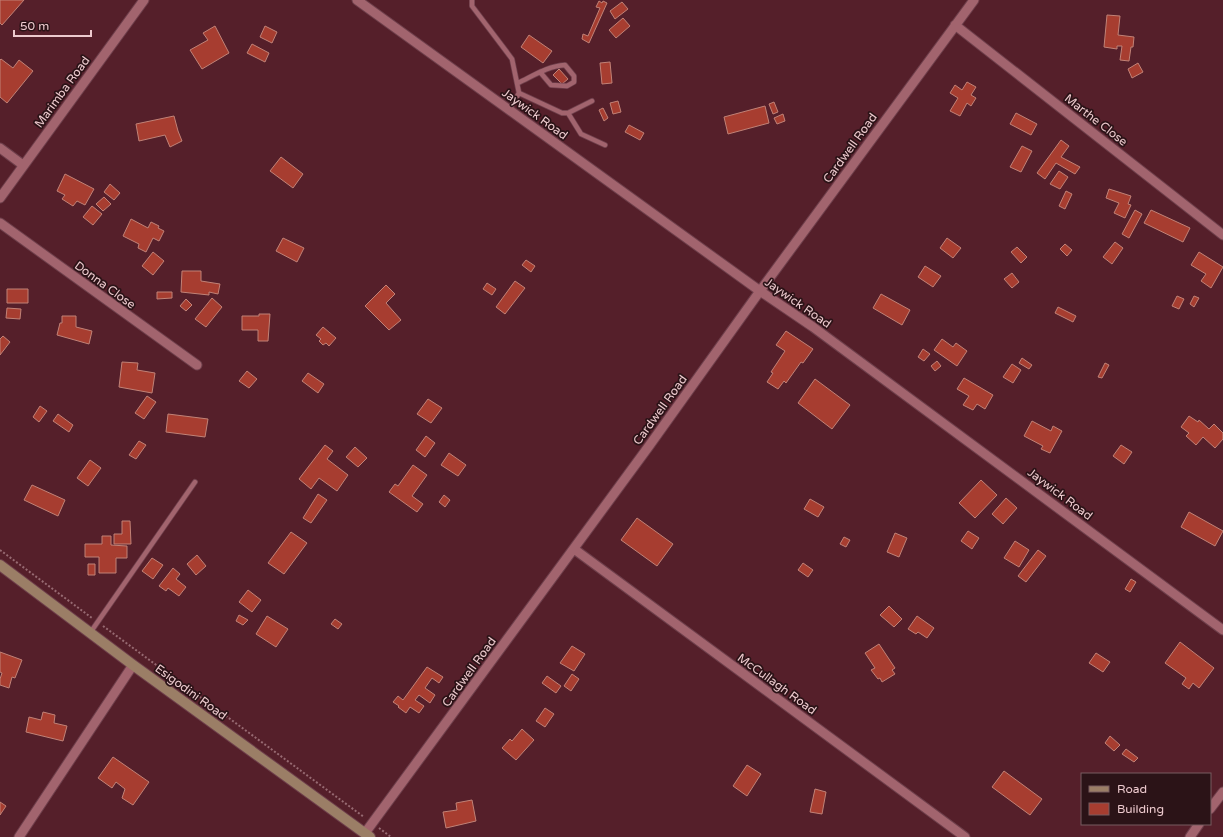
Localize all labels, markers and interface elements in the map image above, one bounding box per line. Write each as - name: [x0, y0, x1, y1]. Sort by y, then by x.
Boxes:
- scale bar: [14, 12, 91, 38]
- text: 50 m: [20, 19, 49, 33]
- street label: Marimba Road: [31, 54, 93, 130]
- street label: Jaywick Road: [500, 86, 570, 142]
- street label: Marthe Close: [1062, 91, 1130, 149]
- street label: Cardwell Road: [820, 110, 880, 186]
- street label: Donna Close: [72, 258, 138, 312]
- street label: Jaywick Road: [762, 275, 834, 331]
- street label: Cardwell Road: [630, 372, 690, 448]
- street label: Jaywick Road: [1025, 465, 1095, 523]
- street label: Cardwell Road: [439, 634, 499, 710]
- street label: McCullagh Road: [735, 651, 819, 717]
- street label: Esigodini Road: [152, 661, 230, 723]
- legend: [1081, 773, 1211, 825]
- text: Road: [1117, 782, 1147, 796]
- text: Building: [1117, 802, 1164, 816]

